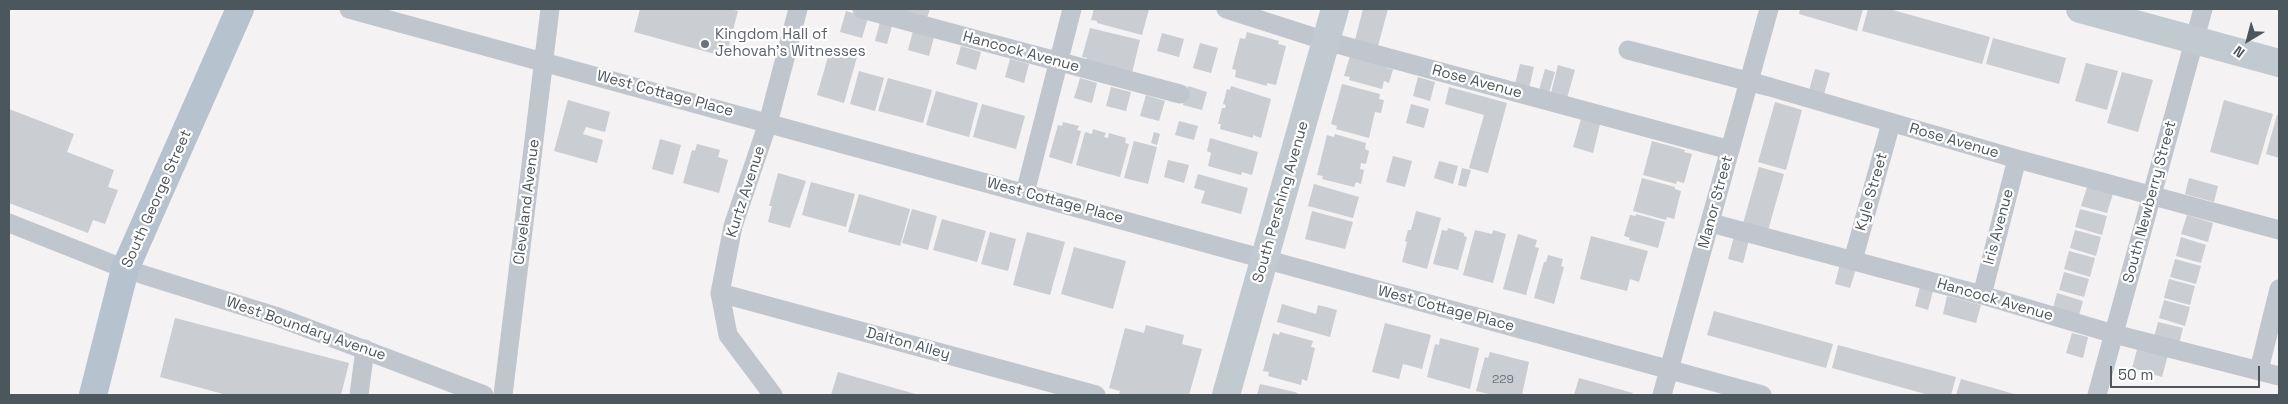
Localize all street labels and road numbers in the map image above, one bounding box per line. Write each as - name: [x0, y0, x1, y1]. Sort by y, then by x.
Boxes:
- street label: Hancock Avenue: [961, 28, 1081, 76]
- street label: Rose Avenue: [1430, 61, 1524, 103]
- street label: West Cottage Place: [595, 67, 735, 121]
- street label: South Pershing Avenue: [1249, 119, 1313, 285]
- street label: South Newberry Street: [2120, 119, 2180, 285]
- street label: Rose Avenue: [1907, 120, 2001, 162]
- street label: South George Street: [118, 127, 196, 271]
- street label: Cleveland Avenue: [510, 138, 544, 266]
- street label: Kurtz Avenue: [723, 144, 769, 240]
- street label: Kyle Street: [1852, 151, 1892, 233]
- street label: Manor Street: [1695, 154, 1737, 250]
- street label: West Cottage Place: [985, 174, 1125, 228]
- street label: Iris Avenue: [1980, 187, 2018, 267]
- street label: Hancock Avenue: [1935, 275, 2055, 325]
- street label: West Cottage Place: [1376, 282, 1516, 336]
- street label: West Boundary Avenue: [224, 293, 388, 365]
- street label: Dalton Alley: [864, 324, 952, 364]

